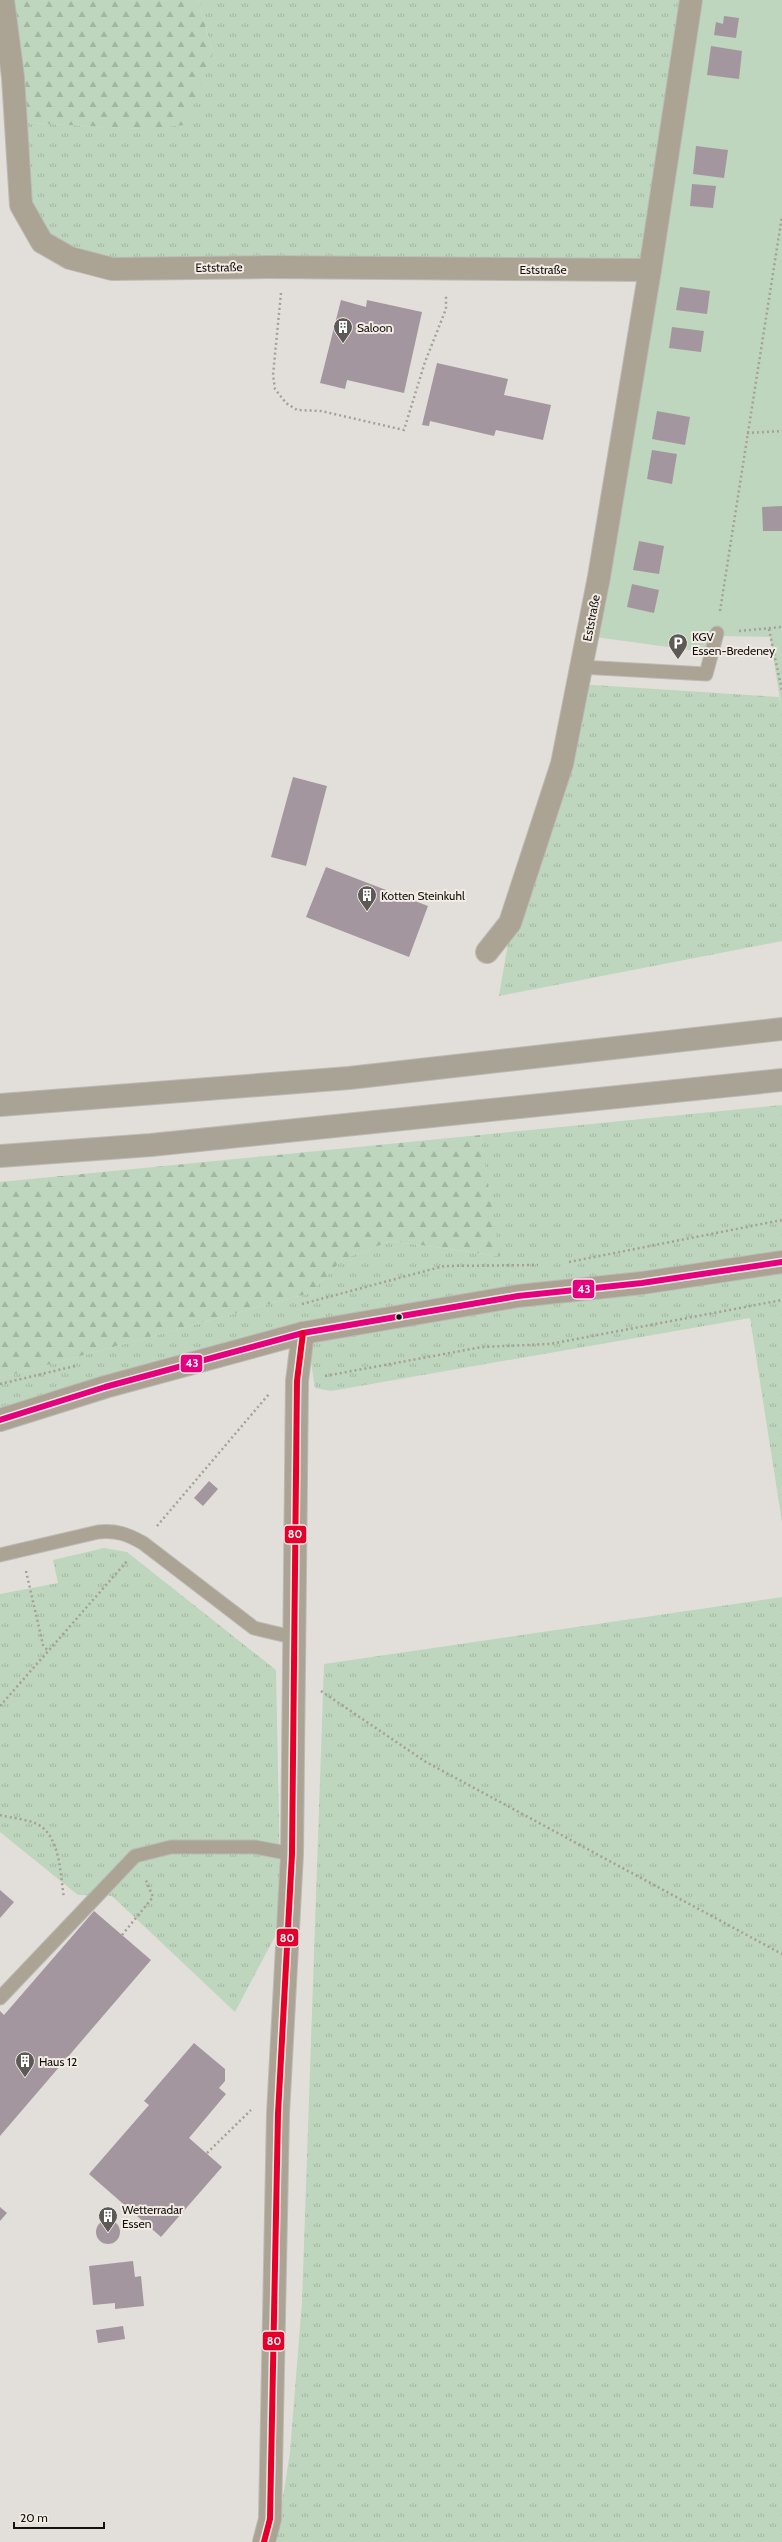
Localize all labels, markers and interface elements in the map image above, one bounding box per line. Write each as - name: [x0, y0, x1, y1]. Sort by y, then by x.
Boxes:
- street label: Eststraße: [195, 259, 243, 275]
- street label: Eststraße: [519, 262, 567, 277]
- building icon: Saloon: [332, 316, 354, 344]
- place label: Saloon: [357, 320, 393, 335]
- street label: Eststraße: [579, 593, 603, 643]
- place label: KGV Essen-Bredeney: [692, 629, 775, 658]
- parking icon: KGV Essen-Bredeney: [667, 632, 689, 660]
- building icon: Kotten Steinkuhl: [356, 884, 378, 912]
- place label: Kotten Steinkuhl: [381, 888, 465, 903]
- line badge: 43: [572, 1279, 595, 1299]
- text: 43: [578, 1282, 590, 1296]
- unlabelled marker: [394, 1312, 404, 1322]
- line badge: 43: [180, 1354, 203, 1373]
- text: 43: [186, 1356, 198, 1370]
- line badge: 80: [284, 1525, 307, 1544]
- text: 80: [288, 1527, 302, 1541]
- line badge: 80: [276, 1928, 299, 1947]
- text: 80: [280, 1931, 294, 1945]
- building icon: Haus 12: [14, 2050, 36, 2078]
- place label: Haus 12: [39, 2054, 77, 2069]
- place label: Wetterradar Essen: [122, 2202, 183, 2231]
- building icon: Wetterradar Essen: [97, 2205, 119, 2233]
- line badge: 80: [262, 2331, 285, 2351]
- text: 80: [267, 2334, 281, 2348]
- scale bar: [14, 2504, 104, 2530]
- text: 20 m: [20, 2510, 48, 2525]

